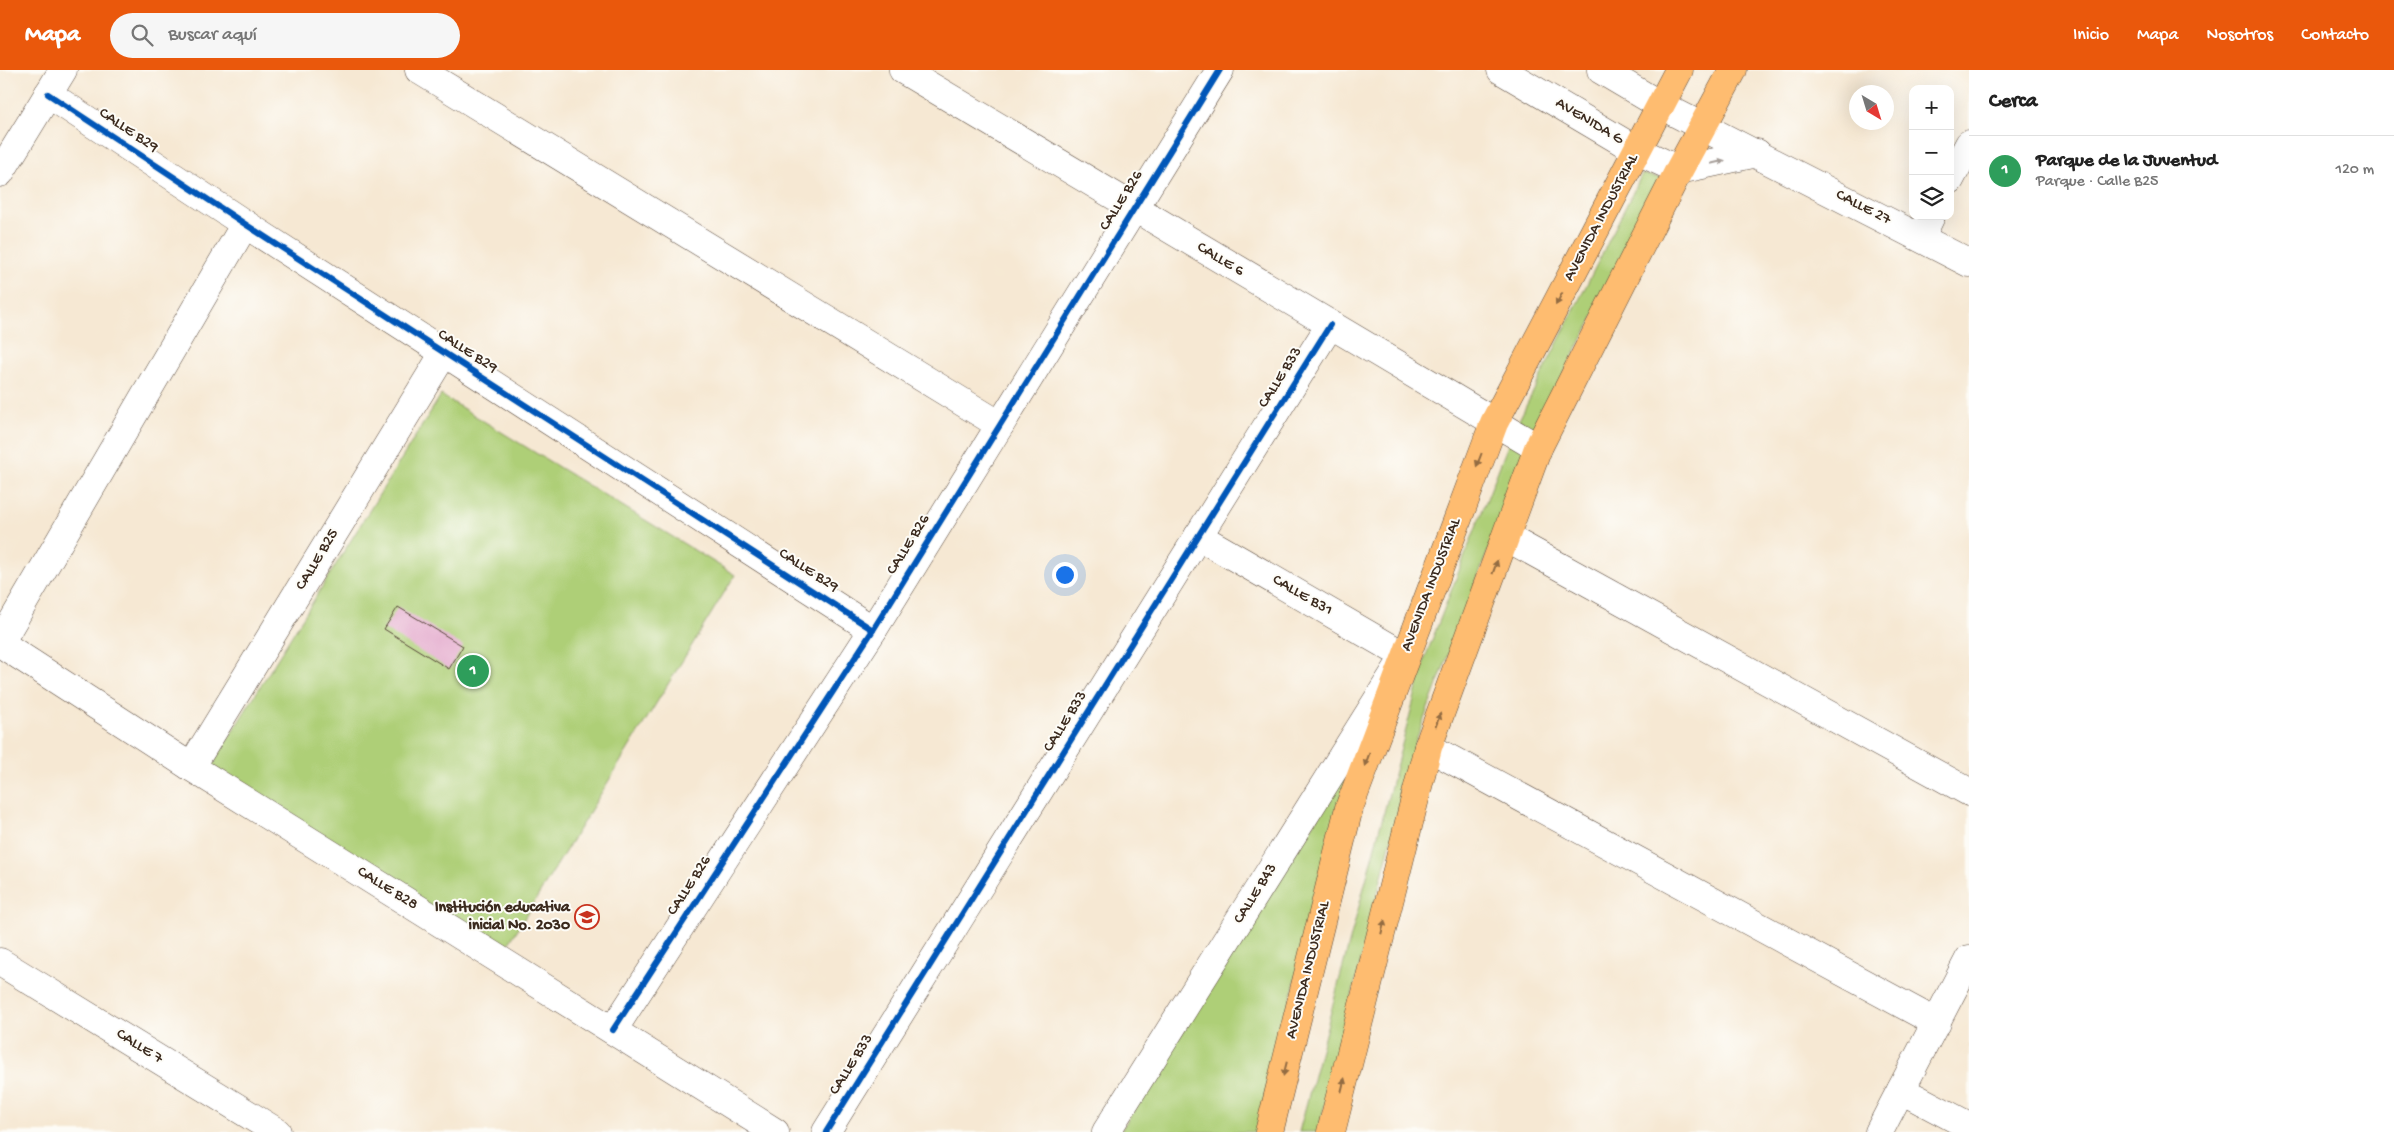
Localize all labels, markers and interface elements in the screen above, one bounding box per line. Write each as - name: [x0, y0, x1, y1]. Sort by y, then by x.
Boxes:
- search box: [110, 13, 460, 58]
- text: Mapa: [25, 21, 80, 50]
- icon: search: [128, 21, 156, 49]
- text: Buscar aquí: [168, 24, 257, 47]
- text: Inicio: [2073, 25, 2109, 46]
- text: Mapa: [2137, 25, 2178, 46]
- text: Nosotros: [2206, 25, 2273, 46]
- text: Contacto: [2301, 25, 2369, 46]
- north arrow: [1849, 85, 1894, 130]
- map controls: [1909, 85, 1954, 220]
- button: +: [1909, 85, 1954, 130]
- text: Cerca: [1989, 90, 2037, 115]
- street label: AVENIDA G: [1551, 94, 1627, 150]
- street label: CALLE B29: [95, 104, 161, 158]
- button: −: [1909, 130, 1954, 175]
- street label: AVENIDA INDUSTRIAL: [1560, 150, 1644, 285]
- text: Parque de la Juventud: [2036, 150, 2217, 173]
- one-way arrow: [1711, 158, 1726, 166]
- text: 1: [2002, 161, 2008, 180]
- text: 120 m: [2335, 161, 2374, 180]
- street label: CALLE B26: [1096, 166, 1148, 235]
- text: Parque · Calle B25: [2036, 173, 2158, 192]
- button: layers: [1909, 175, 1954, 220]
- street label: CALLE 27: [1832, 186, 1895, 230]
- street label: CALLE 6: [1193, 239, 1248, 282]
- one-way arrow: [1555, 292, 1563, 307]
- street label: CALLE B29: [433, 326, 501, 378]
- street label: CALLE B33: [1255, 344, 1307, 412]
- one-way arrow: [1475, 453, 1483, 468]
- street label: CALLE B26: [883, 510, 935, 579]
- street label: AVENIDA INDUSTRIAL: [1398, 515, 1467, 654]
- street label: CALLE B25: [292, 526, 344, 594]
- street label: CALLE B29: [774, 545, 842, 597]
- one-way arrow: [1491, 559, 1499, 574]
- your location: [1052, 562, 1078, 588]
- street label: CALLE B31: [1268, 571, 1336, 621]
- pin: 1: [457, 652, 489, 690]
- street label: CALLE B33: [1040, 688, 1092, 756]
- one-way arrow: [1435, 712, 1442, 727]
- one-way arrow: [1363, 753, 1371, 768]
- street label: CALLE B26: [664, 852, 717, 920]
- street label: CALLE B43: [1230, 860, 1282, 928]
- street label: CALLE B28: [353, 863, 421, 915]
- street label: AVENIDA INDUSTRIAL: [1283, 898, 1336, 1041]
- place label: Institución educativa inicial No. 2030: [435, 899, 571, 936]
- school or university icon: Institución educativa inicial No. 2030: [574, 904, 600, 930]
- one-way arrow: [1379, 920, 1387, 935]
- street label: CALLE 7: [112, 1025, 167, 1069]
- street label: CALLE B33: [826, 1031, 878, 1099]
- one-way arrow: [1280, 1061, 1288, 1076]
- one-way arrow: [1340, 1077, 1348, 1092]

